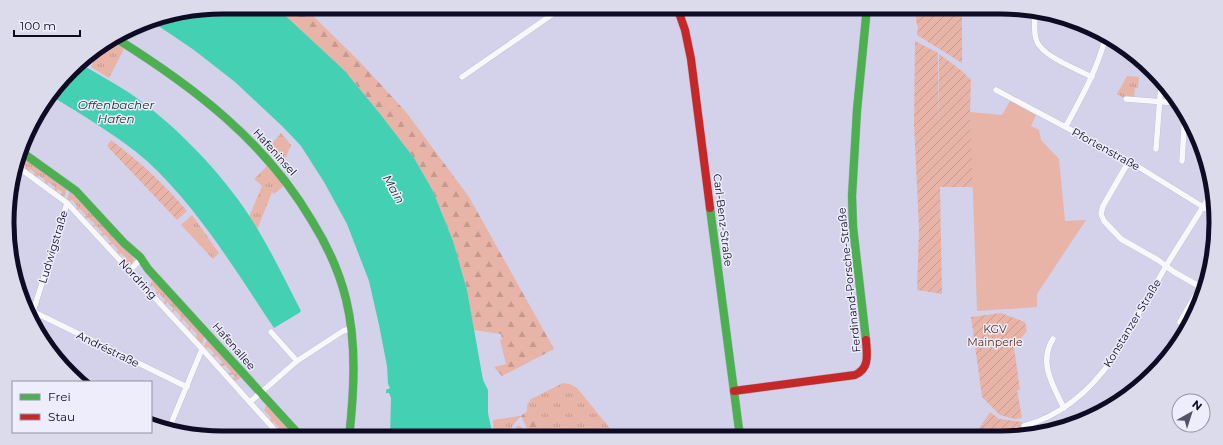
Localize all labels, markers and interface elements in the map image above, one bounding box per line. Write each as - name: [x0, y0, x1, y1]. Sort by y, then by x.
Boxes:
- scale bar: [14, 12, 80, 38]
- text: 100 m: [20, 18, 56, 33]
- water label: Offenbacher Hafen: [78, 97, 154, 126]
- street label: Pfortenstraße: [1070, 125, 1143, 174]
- street label: Hafeninsel: [250, 126, 300, 178]
- water label: Main: [380, 172, 408, 206]
- street label: Carl-Benz-Straße: [710, 173, 736, 267]
- street label: Ferdinand-Porsche-Straße: [834, 207, 864, 353]
- street label: Ludwigstraße: [35, 208, 71, 285]
- street label: Nordring: [116, 256, 160, 302]
- street label: Konstanzer Straße: [1100, 276, 1164, 370]
- street label: Hafenallee: [209, 319, 259, 373]
- park label: KGV Mainperle: [967, 322, 1023, 349]
- street label: Andréstraße: [74, 328, 142, 370]
- legend: [12, 381, 152, 433]
- text: Frei: [48, 389, 71, 404]
- north arrow: [1171, 393, 1211, 433]
- text: N: [1189, 397, 1205, 413]
- text: Stau: [48, 409, 75, 424]

